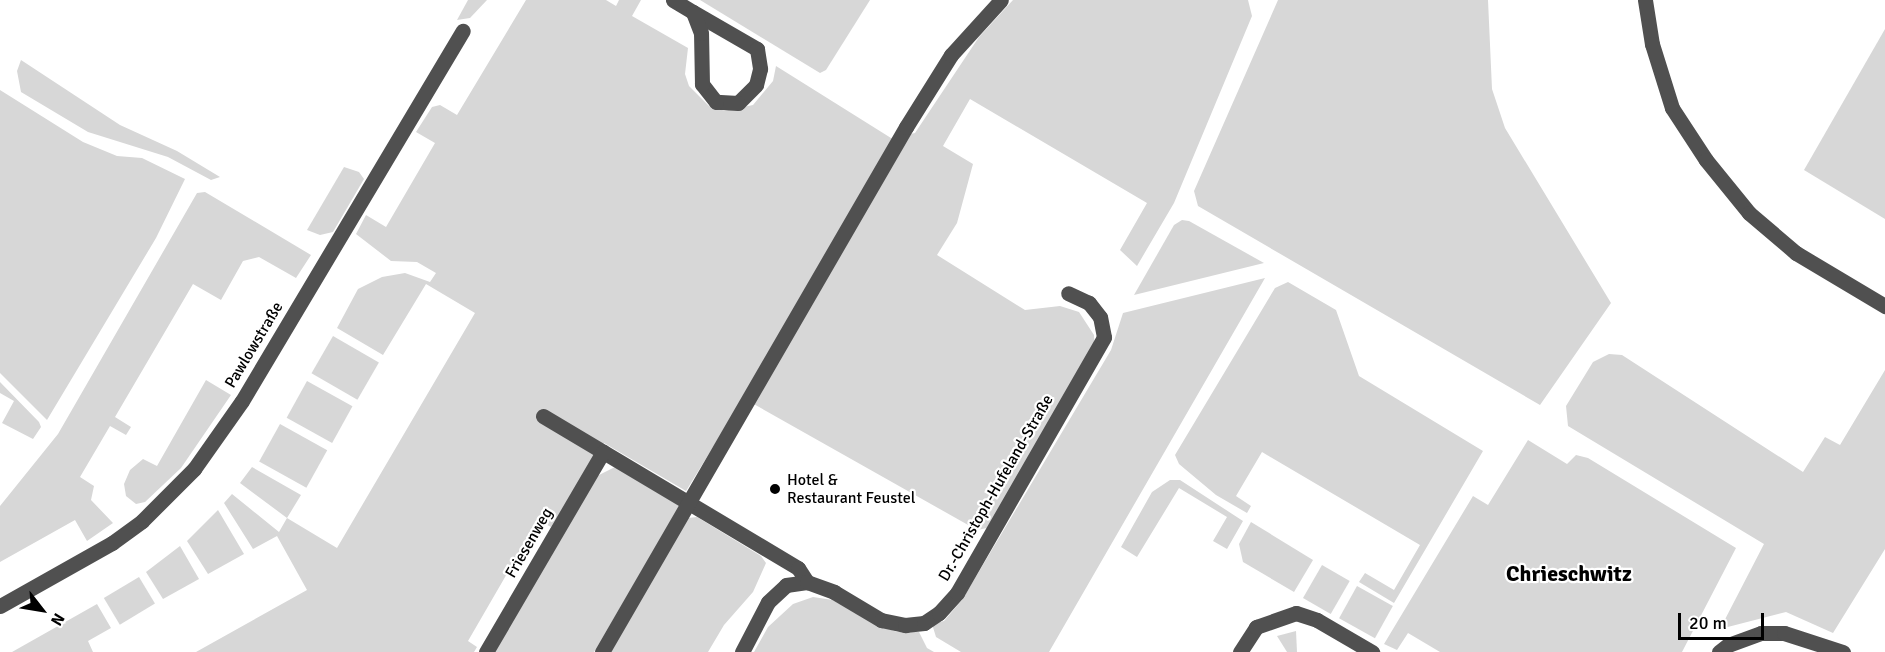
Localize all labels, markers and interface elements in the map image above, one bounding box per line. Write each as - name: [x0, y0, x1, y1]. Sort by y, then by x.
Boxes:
- street label: Pawlowstraße: [221, 298, 287, 392]
- street label: Dr.-Christoph-Hufeland-Straße: [935, 391, 1057, 585]
- place label: Hotel & Restaurant Feustel: [787, 470, 915, 508]
- marker: Hotel & Restaurant Feustel: [768, 482, 782, 496]
- street label: Friesenweg: [501, 505, 557, 581]
- district label: Chrieschwitz: [1506, 561, 1632, 587]
- north arrow: [12, 580, 72, 640]
- scale bar: [1681, 601, 1766, 639]
- text: N: [46, 609, 69, 629]
- text: 20 m: [1689, 612, 1727, 634]

